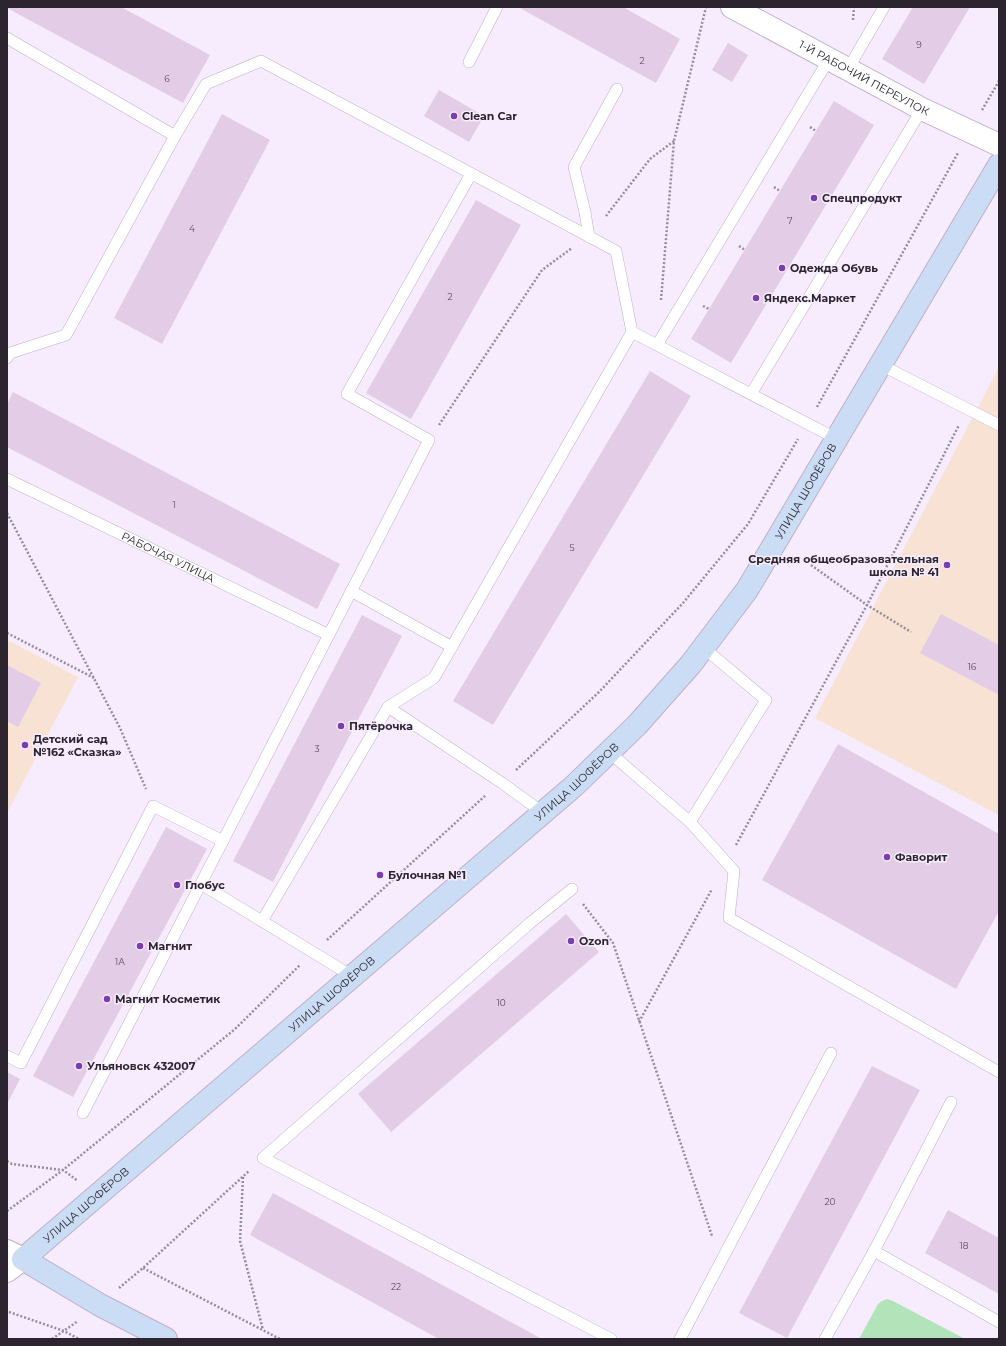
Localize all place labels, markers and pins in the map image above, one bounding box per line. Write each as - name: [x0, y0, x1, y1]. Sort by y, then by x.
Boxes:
- place label: Clean Car: [462, 109, 517, 123]
- marker: Clean Car: [449, 111, 459, 121]
- place label: Спецпродукт: [822, 191, 902, 205]
- marker: Спецпродукт: [809, 193, 819, 203]
- place label: Одежда Обувь: [790, 261, 878, 275]
- marker: Одежда Обувь: [777, 263, 787, 273]
- place label: Яндекс.Маркет: [764, 291, 856, 305]
- marker: Яндекс.Маркет: [751, 293, 761, 303]
- place label: Средняя общеобразовательная школа № 41: [748, 552, 939, 579]
- marker: Средняя общеобразовательная школа № 41: [942, 560, 952, 570]
- place label: Пятёрочка: [349, 719, 413, 733]
- marker: Пятёрочка: [336, 721, 346, 731]
- place label: Детский сад №162 «Сказка»: [33, 732, 121, 759]
- marker: Детский сад №162 «Сказка»: [20, 740, 30, 750]
- place label: Фаворит: [895, 850, 948, 864]
- marker: Фаворит: [882, 852, 892, 862]
- place label: Булочная №1: [388, 868, 466, 882]
- marker: Булочная №1: [375, 870, 385, 880]
- place label: Глобус: [185, 878, 225, 892]
- marker: Глобус: [172, 880, 182, 890]
- place label: Ozon: [579, 934, 609, 948]
- marker: Ozon: [566, 936, 576, 946]
- place label: Магнит: [148, 939, 192, 953]
- marker: Магнит: [135, 941, 145, 951]
- place label: Магнит Косметик: [115, 992, 221, 1006]
- marker: Магнит Косметик: [102, 994, 112, 1004]
- place label: Ульяновск 432007: [87, 1059, 196, 1073]
- marker: Ульяновск 432007: [74, 1061, 84, 1071]

